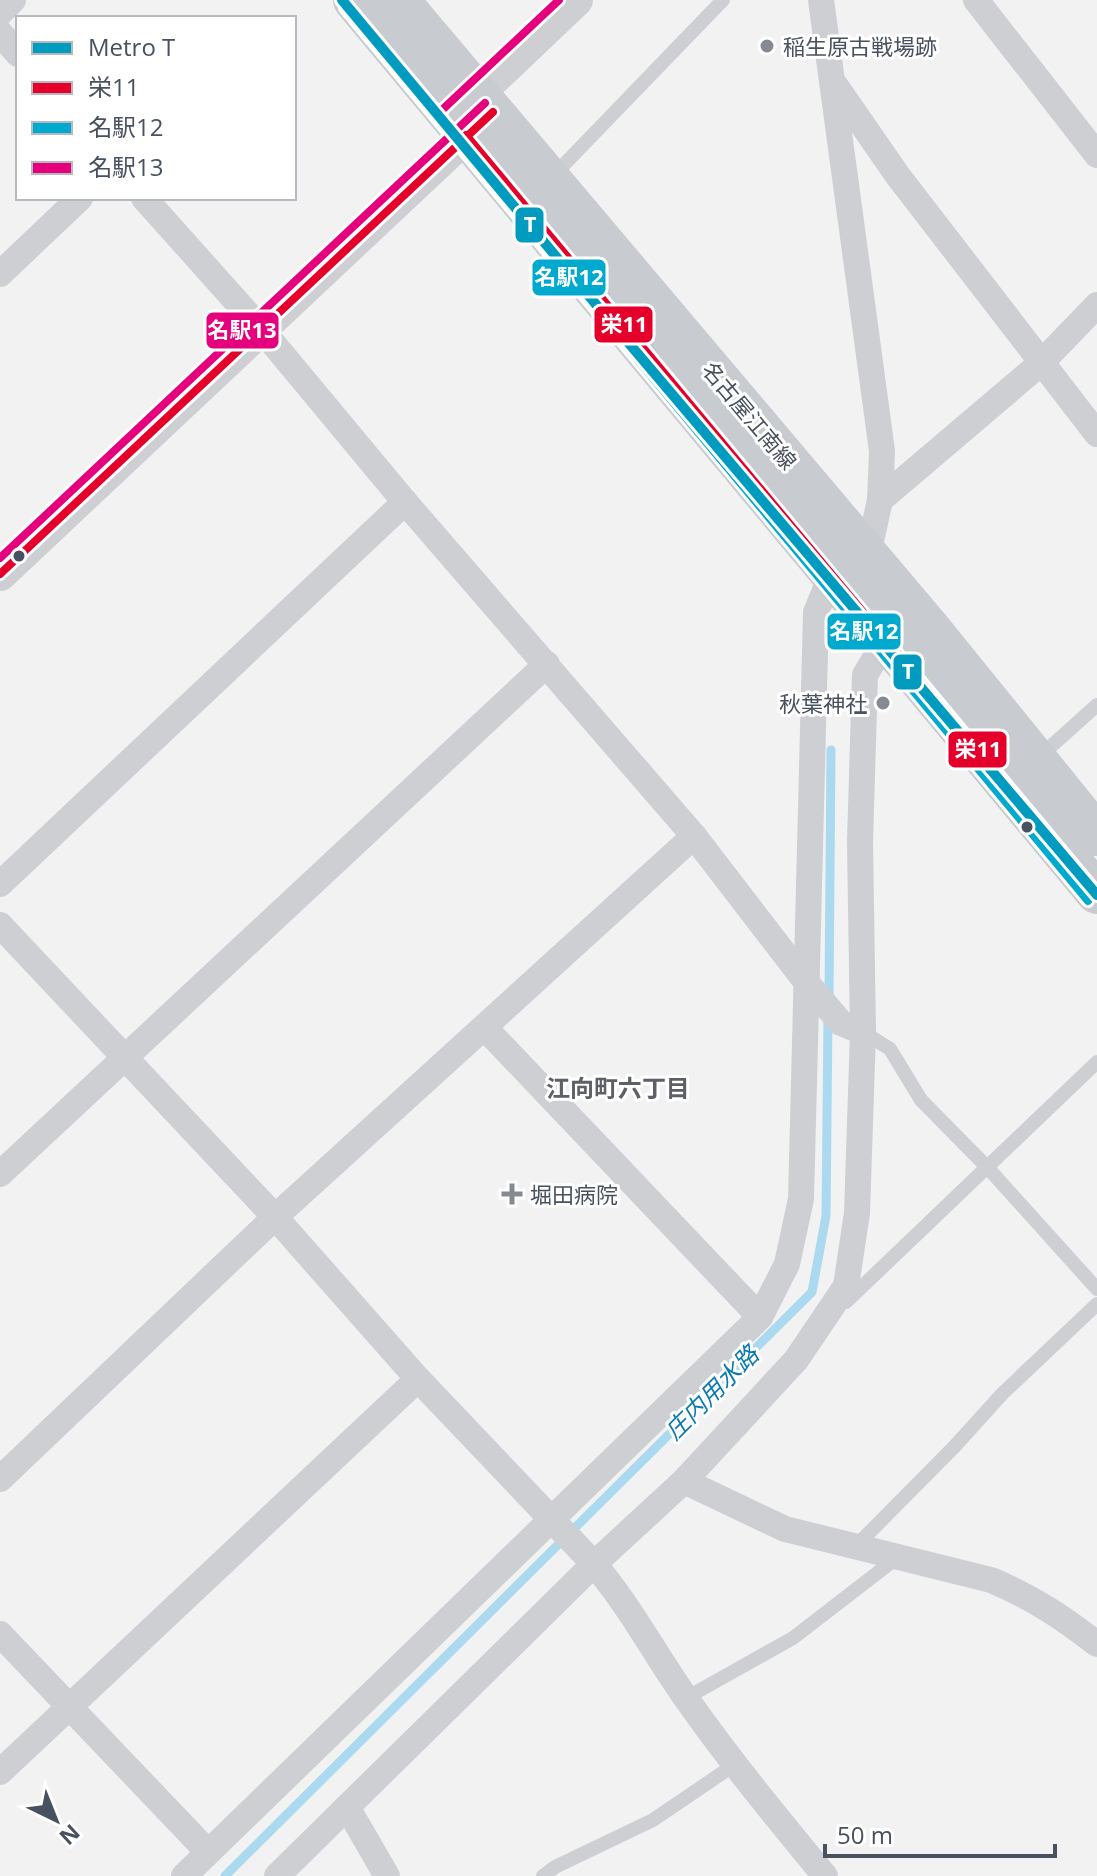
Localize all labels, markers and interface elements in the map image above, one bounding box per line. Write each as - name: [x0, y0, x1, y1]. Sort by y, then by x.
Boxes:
- legend: [16, 16, 296, 200]
- text: Metro T: [88, 30, 175, 63]
- place label: 稲生原古戦場跡: [783, 31, 937, 61]
- marker: 稲生原古戦場跡: [758, 37, 776, 55]
- text: 栄11: [88, 70, 139, 103]
- text: 名駅12: [88, 110, 163, 143]
- text: 名駅13: [88, 150, 163, 183]
- line badge: T: [514, 206, 545, 244]
- text: T: [524, 208, 537, 238]
- line badge: 名駅12: [531, 258, 607, 297]
- text: 名駅12: [534, 261, 604, 291]
- line badge: 栄11: [593, 305, 654, 344]
- text: 栄11: [600, 308, 648, 338]
- line badge: 名駅13: [205, 311, 280, 350]
- text: 名駅13: [207, 314, 277, 344]
- street label: 名古屋江南線: [696, 355, 804, 475]
- unlabelled marker: [11, 548, 27, 564]
- line badge: 名駅12: [826, 612, 902, 651]
- text: 名駅12: [829, 615, 899, 645]
- line badge: T: [892, 653, 923, 691]
- text: T: [902, 655, 915, 685]
- place label: 秋葉神社: [779, 688, 867, 718]
- marker: 秋葉神社: [874, 694, 892, 712]
- line badge: 栄11: [947, 730, 1008, 769]
- text: 栄11: [954, 733, 1002, 763]
- unlabelled marker: [1019, 819, 1035, 835]
- district label: 江向町六丁目: [546, 1071, 690, 1104]
- place label: 堀田病院: [530, 1179, 618, 1209]
- marker: 堀田病院: [501, 1183, 523, 1205]
- water label: 庄内用水路: [657, 1336, 767, 1446]
- north arrow: [16, 1780, 96, 1860]
- scale bar: [825, 1808, 1055, 1858]
- text: N: [54, 1818, 87, 1852]
- text: 50 m: [837, 1818, 893, 1851]

